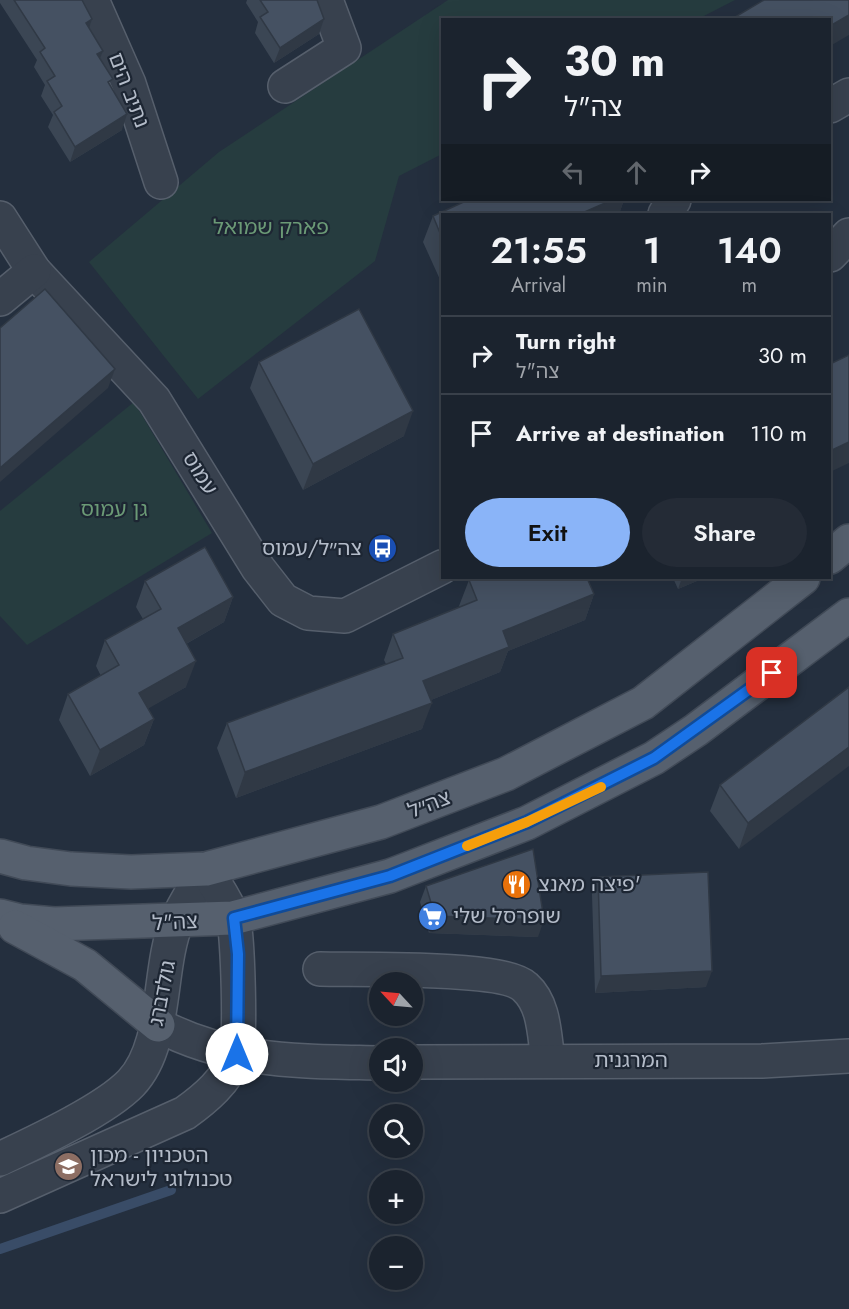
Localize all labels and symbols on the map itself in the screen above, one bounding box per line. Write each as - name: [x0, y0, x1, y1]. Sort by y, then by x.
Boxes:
- street label: נתיב הים: [101, 48, 157, 132]
- park label: פארק שמואל: [213, 212, 329, 242]
- street label: עמוס: [175, 446, 225, 500]
- park label: גן עמוס: [80, 494, 148, 524]
- bus stop icon: צה״ל/עמוס: [367, 532, 399, 564]
- place label: צה״ל/עמוס: [262, 533, 362, 563]
- pin: [746, 647, 797, 698]
- street label: צה״ל: [403, 782, 455, 826]
- restaurant icon: פיצה מאנצ': [501, 868, 533, 900]
- place label: פיצה מאנצ': [538, 869, 641, 899]
- supermarket icon: שופרסל שלי: [416, 900, 448, 932]
- place label: שופרסל שלי: [453, 901, 561, 931]
- street label: צה"ל: [151, 906, 199, 938]
- street label: גולדברג: [141, 958, 183, 1028]
- north arrow: [369, 972, 423, 1026]
- position arrow: [205, 1022, 269, 1086]
- street label: המרגנית: [594, 1045, 668, 1075]
- place label: הטכניון - מכון טכנולוגי לישראל: [90, 1140, 233, 1194]
- school or university icon: הטכניון - מכון טכנולוגי לישראל: [53, 1151, 85, 1183]

